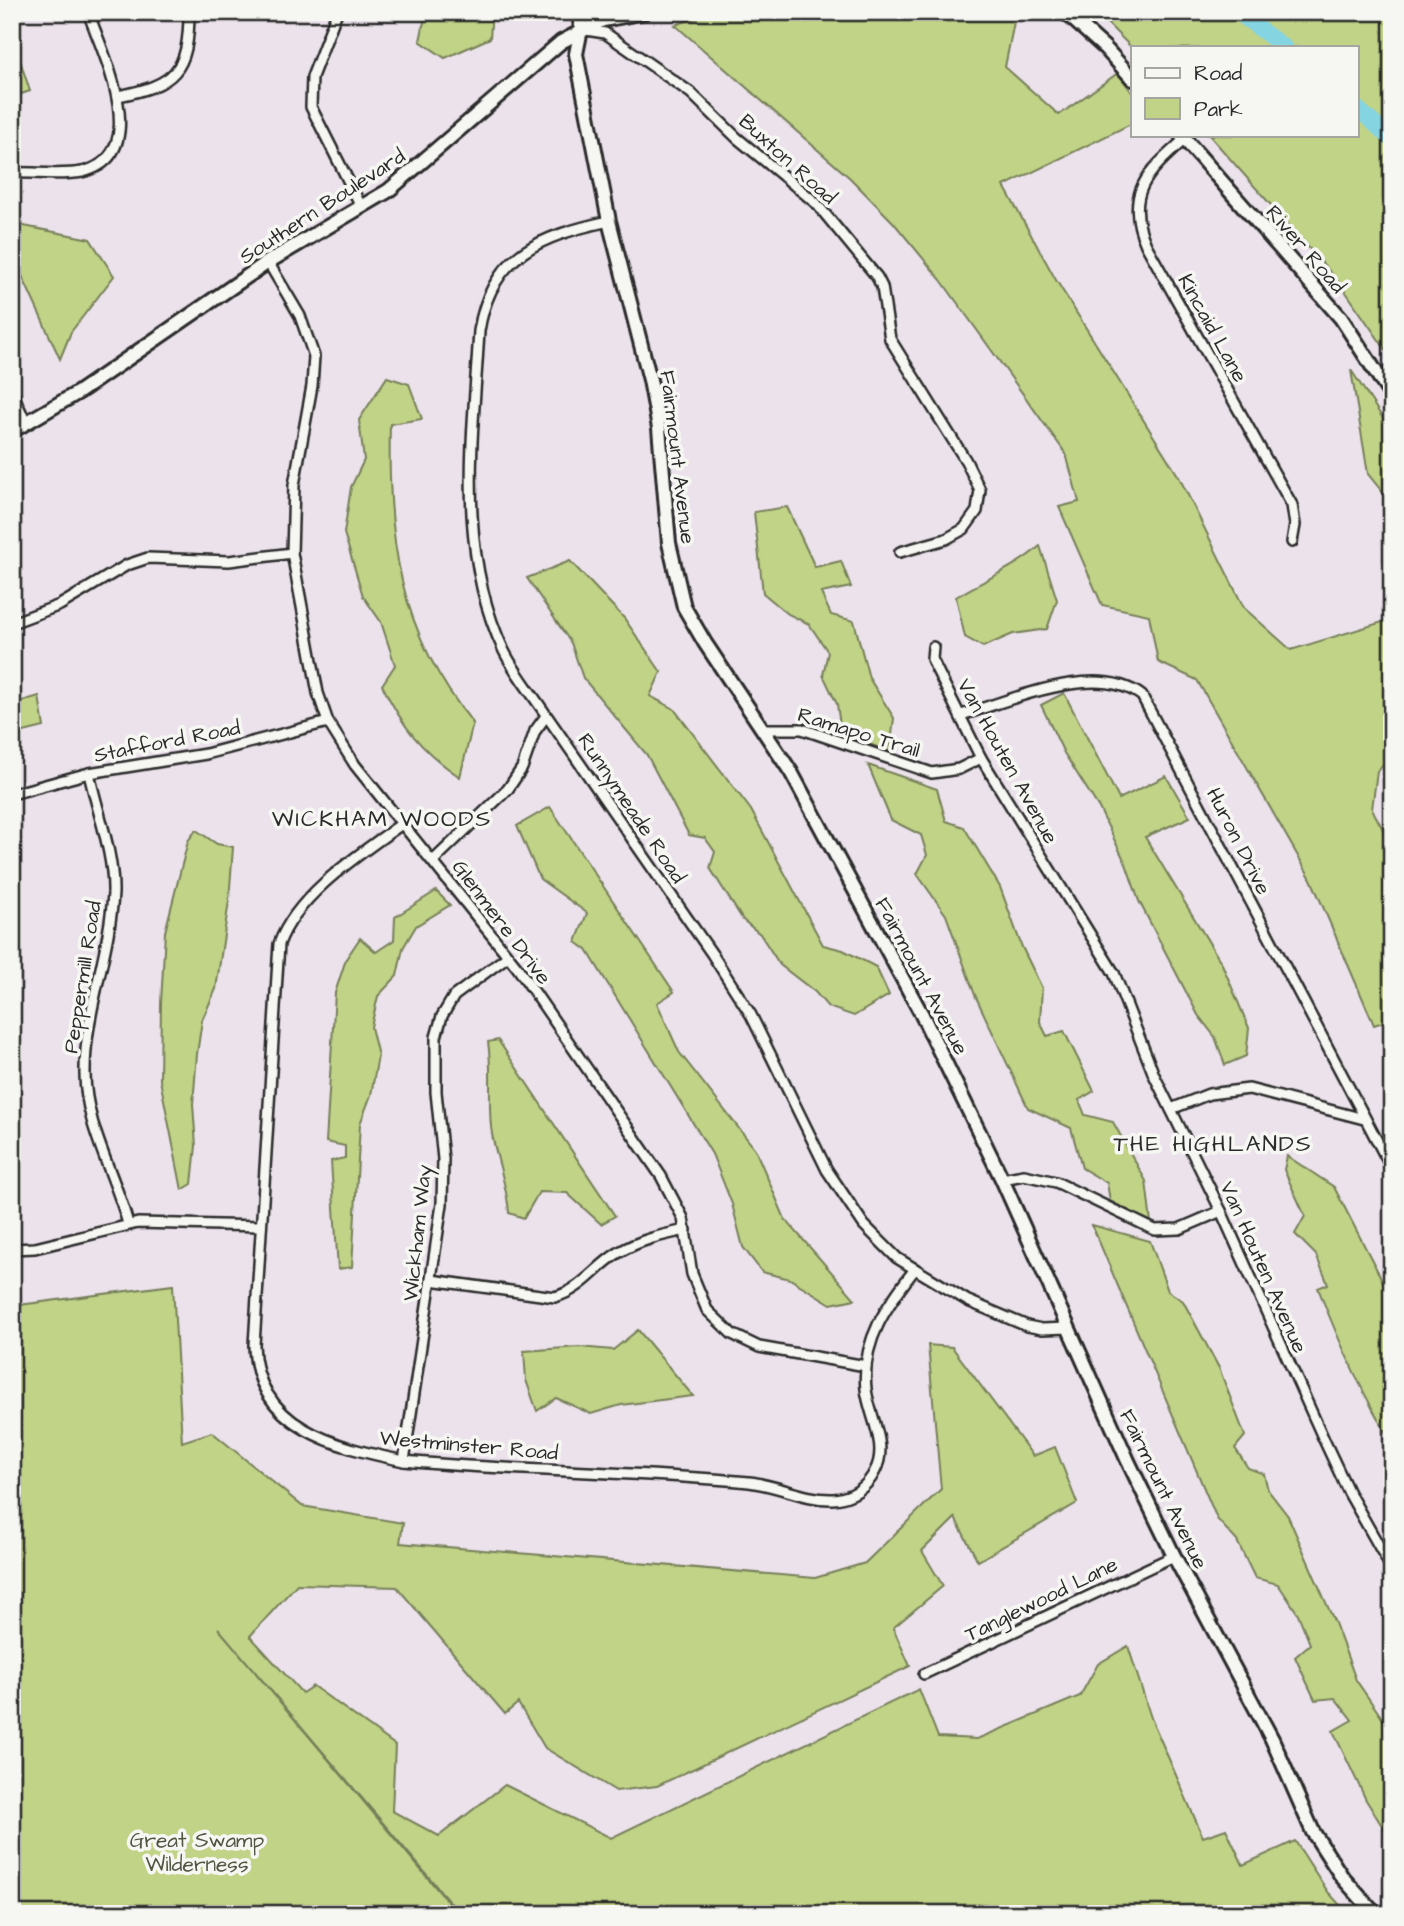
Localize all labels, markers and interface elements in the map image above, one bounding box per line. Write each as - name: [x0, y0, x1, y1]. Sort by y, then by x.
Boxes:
- legend: [1131, 46, 1358, 136]
- text: Road: [1194, 59, 1242, 88]
- text: Park: [1194, 95, 1243, 124]
- street label: Buxton Road: [732, 107, 843, 211]
- street label: Southern Boulevard: [234, 142, 411, 271]
- street label: River Road: [1259, 199, 1352, 300]
- street label: Kincaid Lane: [1171, 269, 1254, 388]
- street label: Fairmount Avenue: [652, 369, 703, 545]
- street label: Van Houten Avenue: [950, 673, 1065, 849]
- street label: Ramapo Trail: [794, 700, 924, 766]
- street label: Stafford Road: [91, 713, 243, 770]
- street label: Runnymeade Road: [569, 727, 693, 890]
- street label: Huron Drive: [1199, 783, 1278, 900]
- district label: WICKHAM WOODS: [272, 803, 492, 835]
- street label: Glenmere Drive: [445, 854, 558, 991]
- street label: Fairmount Avenue: [868, 892, 975, 1060]
- street label: Peppermill Road: [56, 899, 110, 1055]
- district label: THE HIGHLANDS: [1113, 1128, 1313, 1160]
- street label: Wickham Way: [396, 1163, 441, 1303]
- street label: Van Houten Avenue: [1213, 1177, 1314, 1358]
- street label: Fairmount Avenue: [1112, 1404, 1215, 1574]
- street label: Westminster Road: [379, 1423, 560, 1468]
- street label: Tanglewood Lane: [960, 1550, 1123, 1651]
- park label: Great Swamp Wilderness: [130, 1826, 264, 1879]

